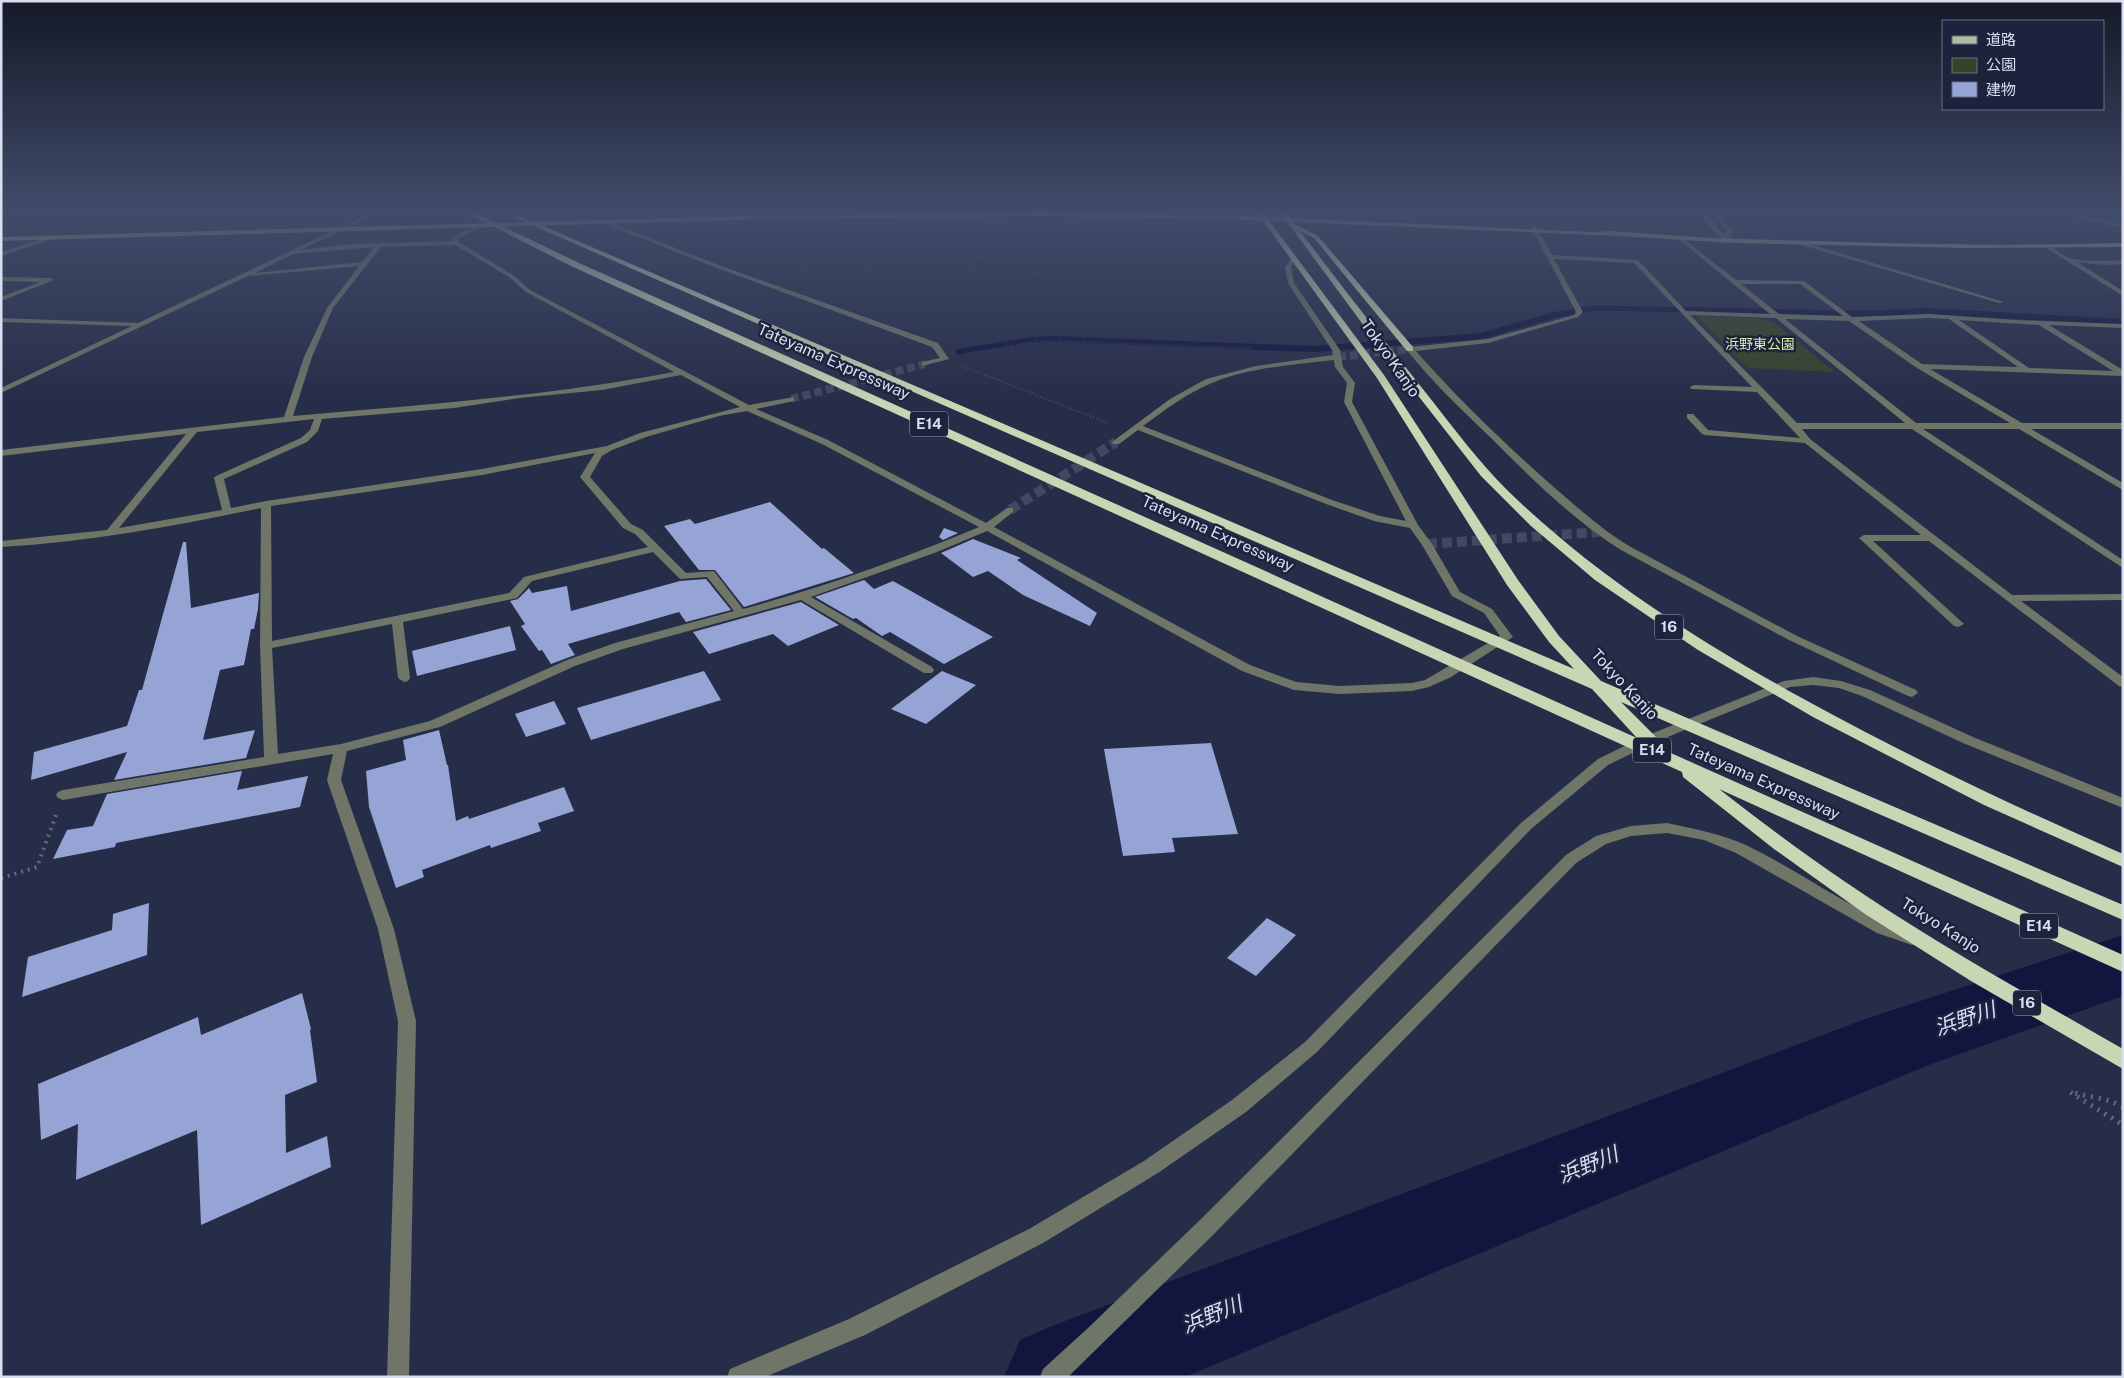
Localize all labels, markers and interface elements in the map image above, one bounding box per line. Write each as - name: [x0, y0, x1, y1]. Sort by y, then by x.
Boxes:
- legend: [1942, 20, 2104, 110]
- text: 道路: [1986, 31, 2016, 48]
- text: 公園: [1986, 56, 2016, 73]
- text: 建物: [1986, 81, 2016, 98]
- street label: Tokyo Kanjo: [1357, 316, 1424, 401]
- street label: Tateyama Expressway: [755, 319, 913, 404]
- park label: 浜野東公園: [1725, 336, 1795, 352]
- road number: E14: [910, 412, 948, 436]
- street label: Tateyama Expressway: [1139, 491, 1297, 576]
- road number: 16: [1655, 614, 1683, 640]
- street label: Tokyo Kanjo: [1587, 645, 1662, 724]
- road number: E14: [1633, 738, 1671, 762]
- street label: Tateyama Expressway: [1685, 739, 1843, 824]
- street label: Tokyo Kanjo: [1898, 894, 1984, 957]
- road number: E14: [2020, 914, 2058, 938]
- road number: 16: [2013, 990, 2041, 1016]
- water label: 浜野川: [1931, 996, 2001, 1041]
- water label: 浜野川: [1554, 1140, 1624, 1188]
- water label: 浜野川: [1178, 1290, 1248, 1338]

